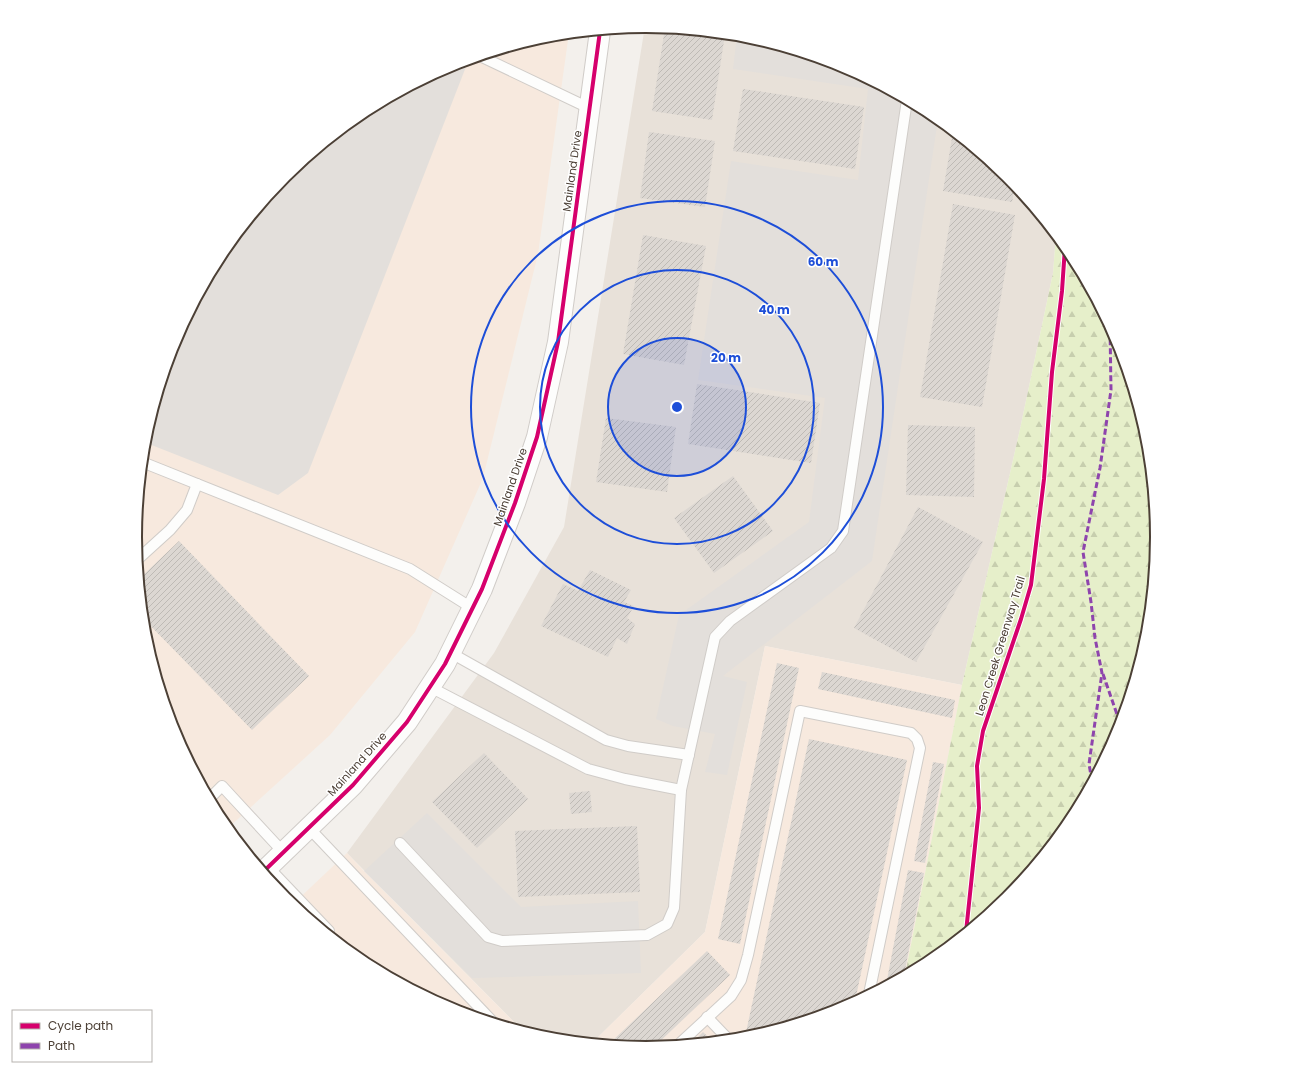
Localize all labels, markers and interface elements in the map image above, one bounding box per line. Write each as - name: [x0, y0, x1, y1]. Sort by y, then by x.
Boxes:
- street label: Mainland Drive: [558, 129, 586, 213]
- text: 60 m: [808, 253, 839, 270]
- text: 40 m: [758, 301, 790, 318]
- text: 20 m: [711, 349, 741, 366]
- centre of rings: [670, 400, 684, 414]
- street label: Mainland Drive: [489, 446, 531, 528]
- street label: Leon Creek Greenway Trail: [971, 574, 1029, 718]
- street label: Mainland Drive: [324, 728, 390, 800]
- legend: [12, 1010, 152, 1062]
- text: Cycle path: [48, 1017, 113, 1034]
- text: Path: [48, 1037, 75, 1054]

